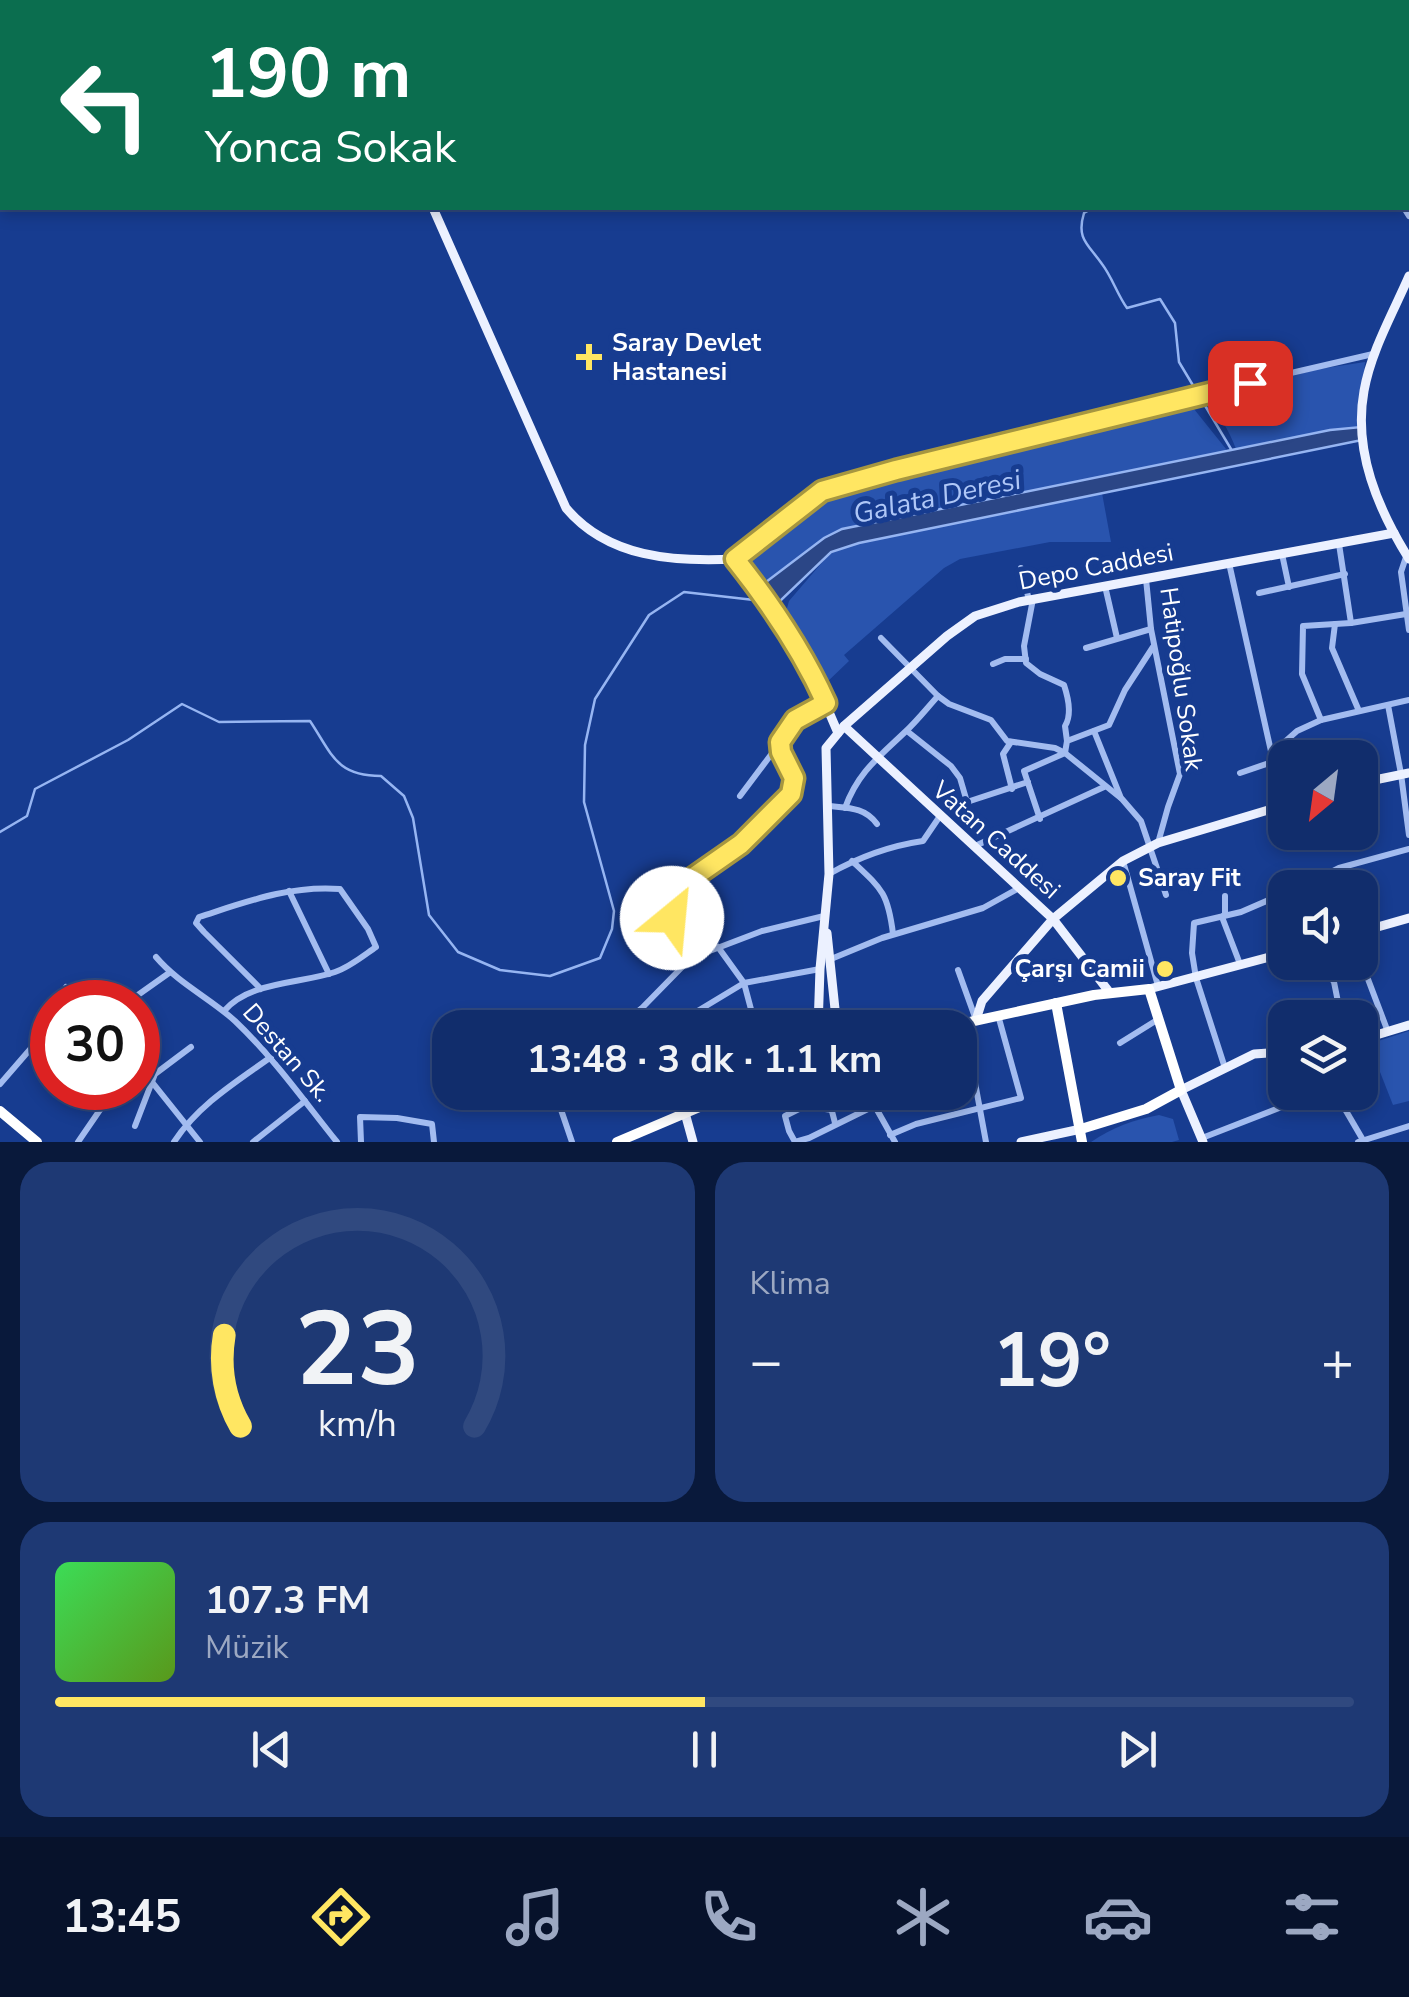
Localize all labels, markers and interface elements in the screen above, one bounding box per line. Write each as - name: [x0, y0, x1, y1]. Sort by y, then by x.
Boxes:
- text: 190 m: [205, 26, 411, 122]
- icon: left: [40, 40, 170, 170]
- text: Yonca Sokak: [205, 117, 456, 178]
- place label: Saray Devlet Hastanesi: [612, 326, 762, 389]
- pin: [1208, 341, 1293, 426]
- marker: Saray Devlet Hastanesi: [576, 344, 602, 370]
- icon: arrive: [1223, 356, 1278, 411]
- water label: Galata Deresi: [850, 461, 1025, 533]
- street label: Depo Caddesi: [1016, 535, 1176, 599]
- street label: Hatipoğlu Sokak: [1151, 585, 1211, 774]
- north arrow: [1268, 740, 1378, 850]
- map controls: [1268, 740, 1378, 1110]
- street label: Vatan Caddesi: [924, 773, 1067, 907]
- place label: Saray Fit: [1138, 861, 1241, 895]
- position arrow: [620, 866, 724, 970]
- marker: Saray Fit: [1107, 867, 1129, 889]
- button: sound: [1268, 870, 1378, 980]
- place label: Çarşı Camii: [1015, 952, 1145, 986]
- marker: Çarşı Camii: [1154, 958, 1176, 980]
- speed limit sign: 30: [30, 980, 160, 1110]
- street label: Destan Sk.: [235, 996, 339, 1110]
- button: layers: [1268, 1000, 1378, 1110]
- text: 13:48 · 3 dk · 1.1 km: [527, 1034, 882, 1085]
- text: Klima: [750, 1262, 831, 1305]
- text: 23: [295, 1279, 420, 1421]
- text: 19°: [993, 1310, 1111, 1412]
- text: −: [750, 1324, 783, 1399]
- text: +: [1321, 1324, 1354, 1399]
- text: km/h: [318, 1400, 397, 1449]
- text: 107.3 FM: [205, 1575, 370, 1626]
- text: Müzik: [205, 1626, 289, 1669]
- icon: previous: [244, 1722, 299, 1777]
- icon: pause: [677, 1722, 732, 1777]
- icon: next: [1110, 1722, 1165, 1777]
- icon: directions: [306, 1882, 376, 1952]
- icon: music: [500, 1882, 570, 1952]
- icon: phone: [694, 1882, 764, 1952]
- icon: climate: [888, 1882, 958, 1952]
- icon: car: [1083, 1882, 1153, 1952]
- icon: filters: [1277, 1882, 1347, 1952]
- text: 13:45: [62, 1887, 181, 1948]

